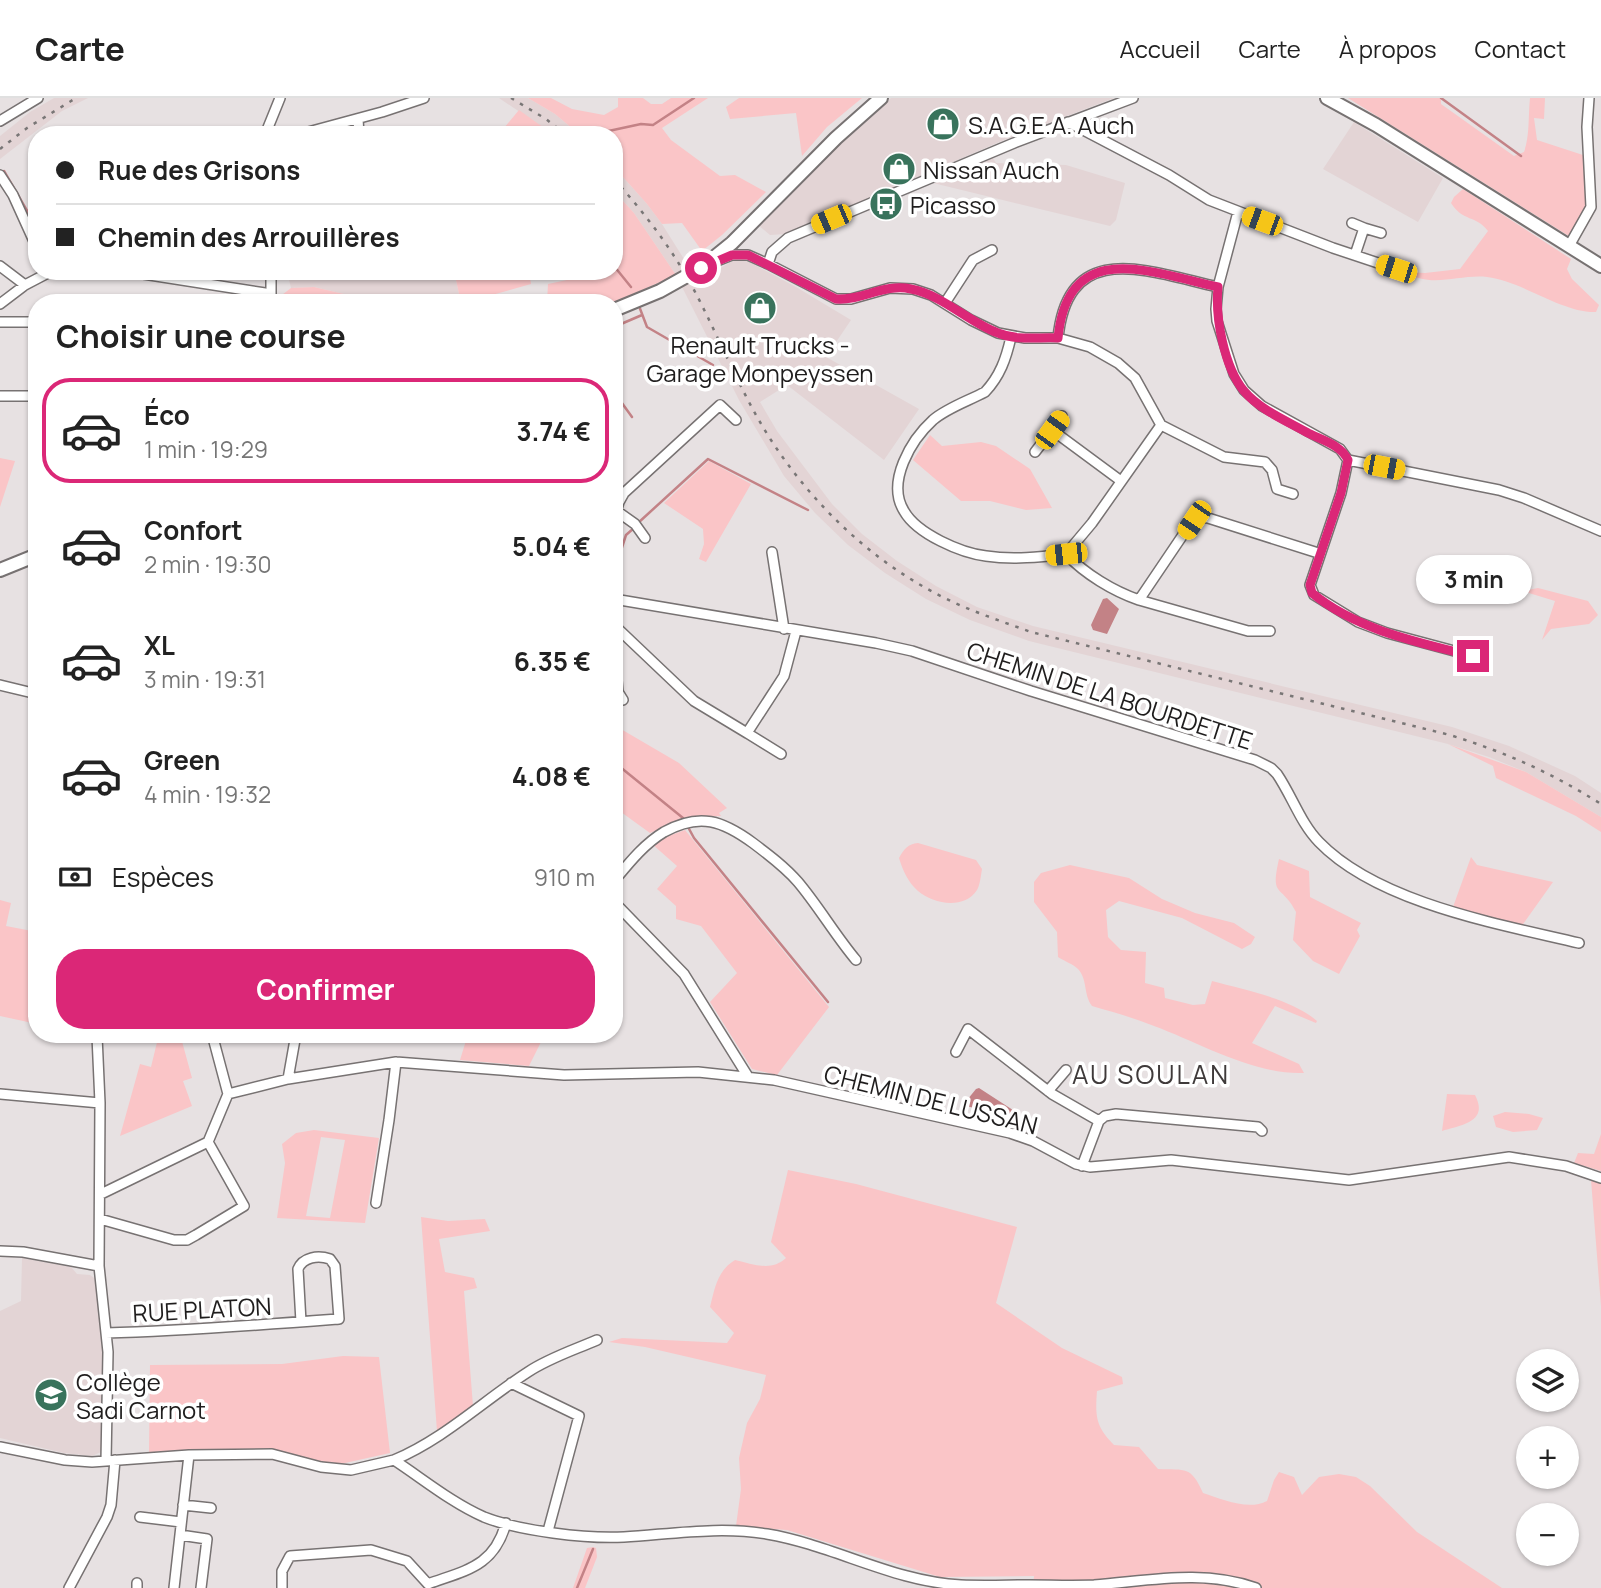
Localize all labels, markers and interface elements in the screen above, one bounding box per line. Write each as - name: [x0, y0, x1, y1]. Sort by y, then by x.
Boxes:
- text: Carte: [35, 26, 125, 71]
- text: Accueil: [1120, 32, 1200, 65]
- text: Carte: [1238, 32, 1301, 65]
- text: À propos: [1339, 32, 1437, 65]
- text: Contact: [1475, 32, 1566, 65]
- shop icon: S.A.G.E.A. Auch: [924, 105, 962, 143]
- place label: S.A.G.E.A. Auch: [968, 108, 1134, 141]
- shop icon: Nissan Auch: [880, 150, 918, 188]
- text: Rue des Grisons: [98, 152, 300, 188]
- place label: Nissan Auch: [923, 153, 1060, 186]
- bus stop icon: Picasso: [867, 185, 905, 223]
- place label: Picasso: [910, 188, 996, 221]
- car: [808, 201, 855, 237]
- car: [1239, 204, 1286, 238]
- text: Chemin des Arrouillères: [98, 219, 399, 255]
- route start: [685, 252, 717, 284]
- car: [1373, 253, 1420, 285]
- shop icon: Renault Trucks - Garage Monpeyssen: [741, 289, 779, 327]
- text: Choisir une course: [56, 314, 346, 358]
- place label: Renault Trucks - Garage Monpeyssen: [646, 328, 874, 389]
- text: Éco: [144, 397, 190, 433]
- icon: car: [60, 399, 123, 462]
- car: [1032, 407, 1073, 453]
- text: 3.74 €: [516, 413, 591, 449]
- text: 1 min · 19:29: [144, 433, 268, 465]
- car: [1362, 453, 1407, 481]
- car: [1174, 497, 1215, 543]
- text: Confort: [144, 512, 243, 548]
- icon: car: [60, 514, 123, 577]
- text: 5.04 €: [512, 528, 591, 564]
- car: [1045, 541, 1088, 567]
- text: 2 min · 19:30: [144, 548, 272, 580]
- callout: 3 min: [1415, 554, 1531, 603]
- text: 3 min: [1444, 563, 1504, 595]
- text: XL: [144, 627, 175, 663]
- icon: car: [60, 629, 123, 692]
- street label: CHEMIN DE LA BOURDETTE: [963, 633, 1257, 757]
- route end: [1457, 640, 1489, 672]
- text: 6.35 €: [514, 643, 591, 679]
- text: 3 min · 19:31: [144, 663, 266, 695]
- text: Green: [144, 742, 220, 778]
- icon: car: [60, 744, 123, 807]
- text: 4.08 €: [512, 758, 591, 794]
- text: 4 min · 19:32: [144, 778, 271, 810]
- icon: cash: [56, 858, 94, 896]
- text: Espèces: [112, 859, 214, 895]
- text: 910 m: [534, 861, 595, 893]
- button: Confirmer: [56, 949, 595, 1029]
- district label: AU SOULAN: [1072, 1056, 1230, 1092]
- street label: CHEMIN DE LUSSAN: [821, 1057, 1041, 1141]
- street label: RUE PLATON: [132, 1289, 272, 1329]
- map controls: [1516, 1349, 1579, 1566]
- button: layers: [1516, 1349, 1579, 1412]
- place label: Collège Sadi Carnot: [76, 1365, 206, 1426]
- school or university icon: Collège Sadi Carnot: [32, 1376, 70, 1414]
- button: +: [1516, 1426, 1579, 1489]
- button: −: [1516, 1503, 1579, 1566]

